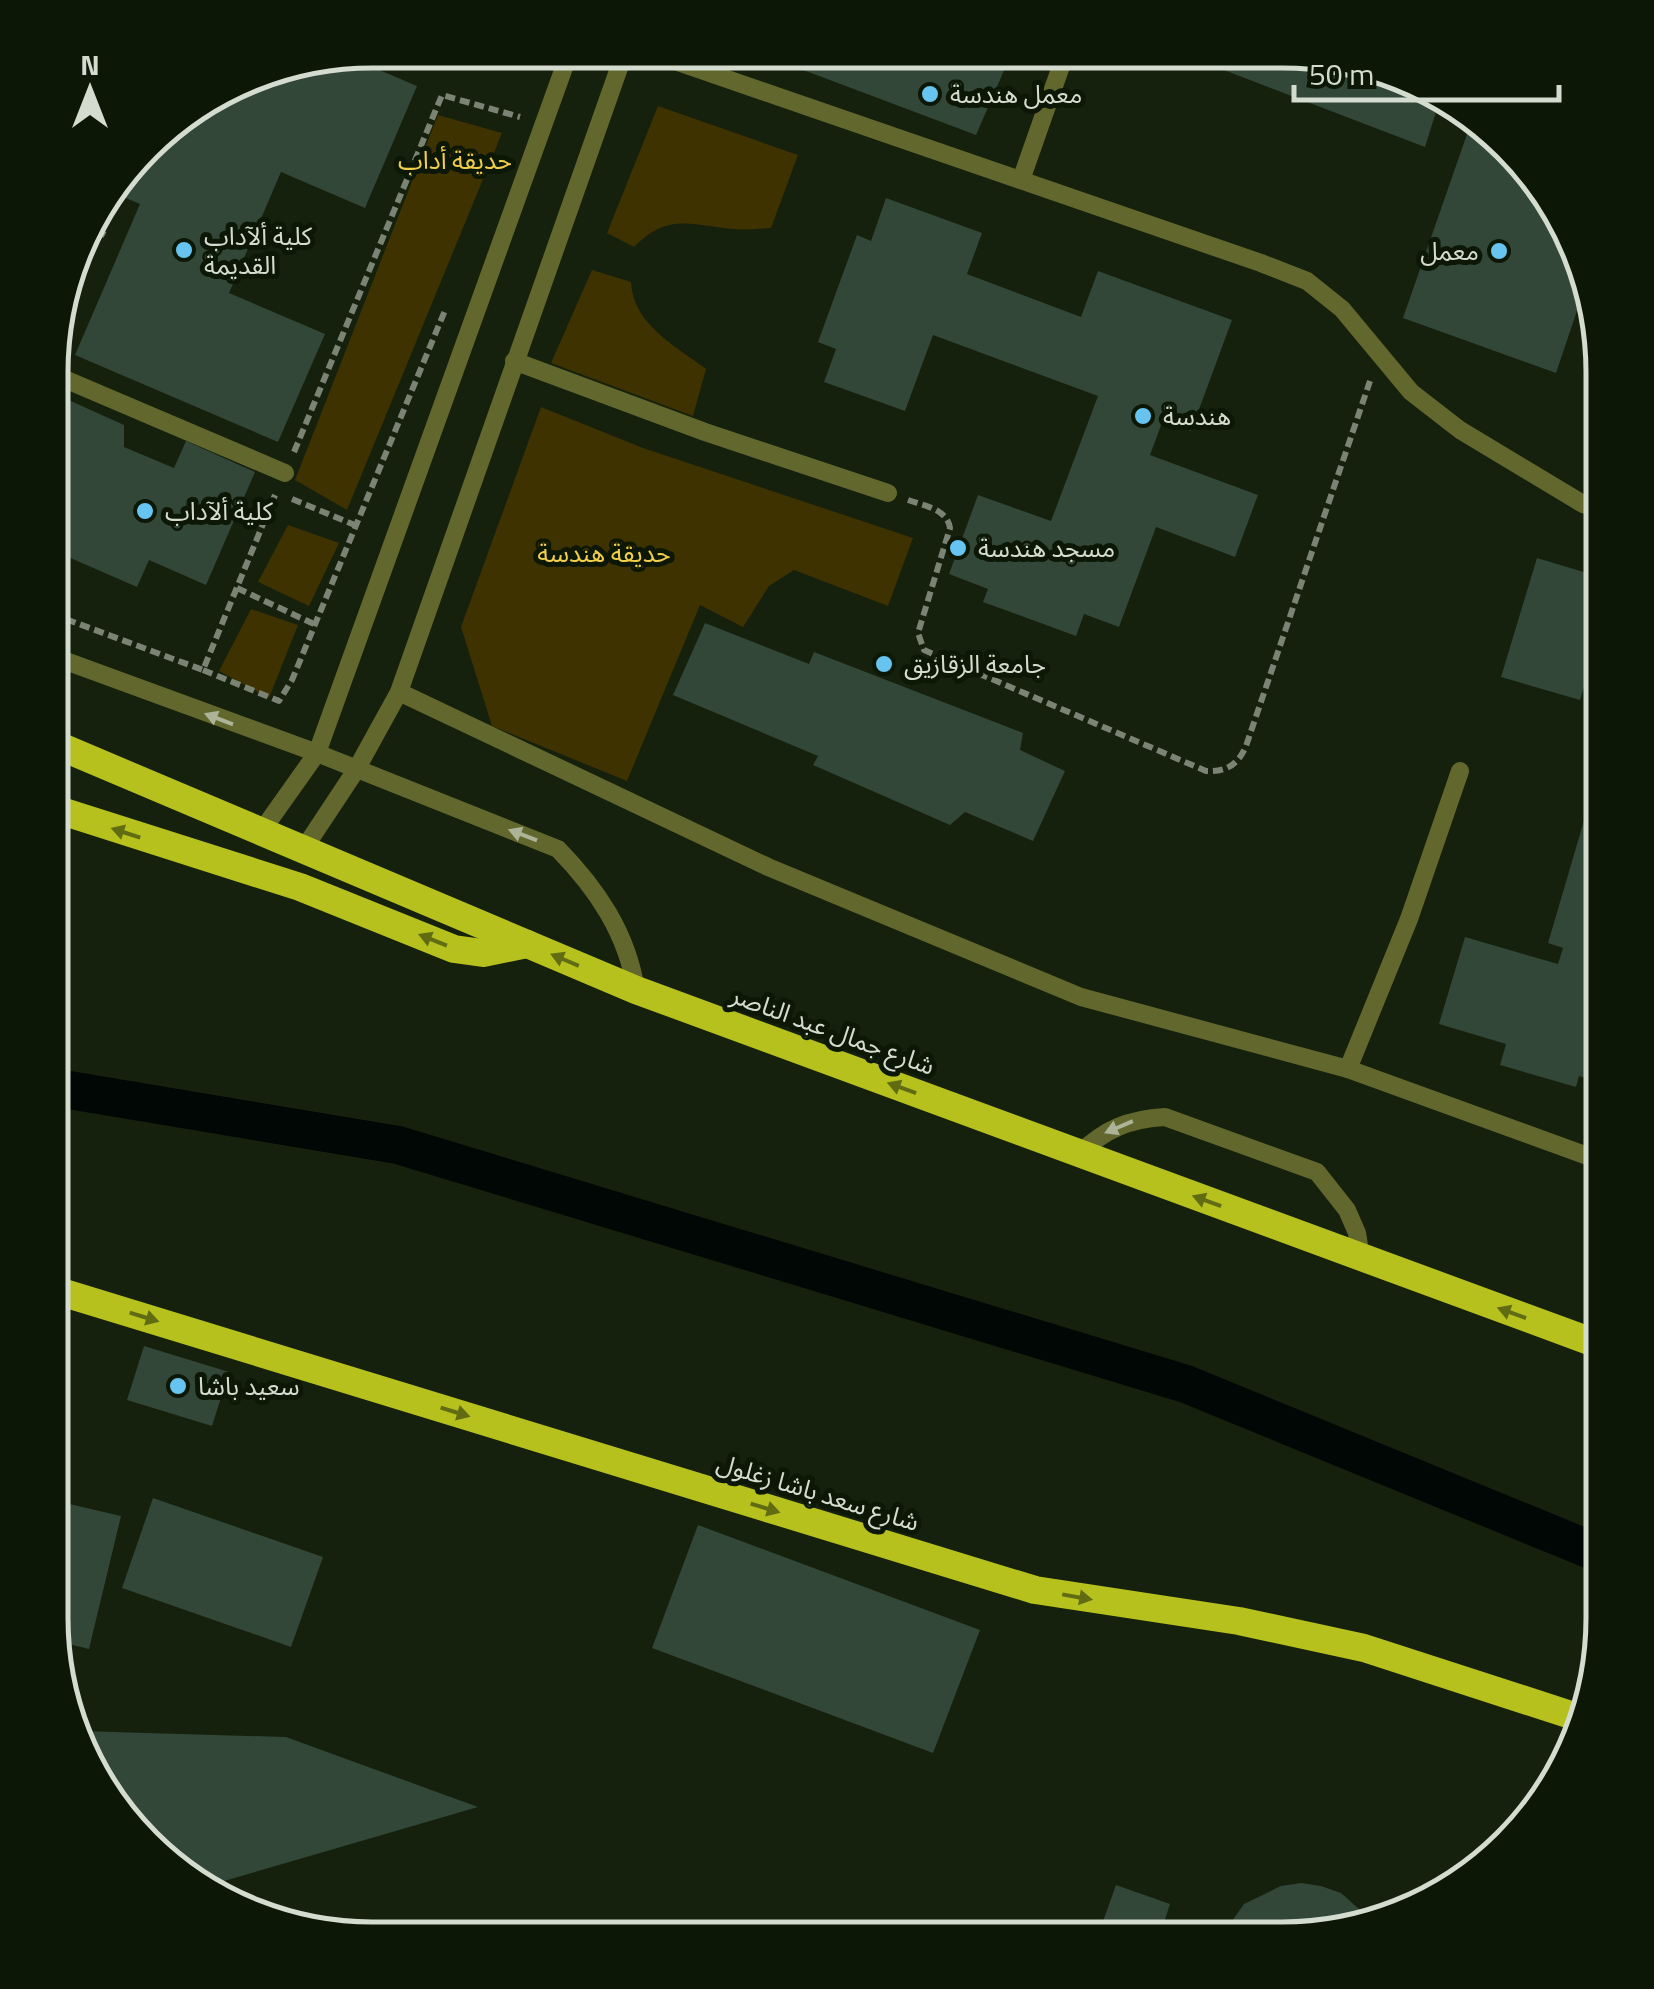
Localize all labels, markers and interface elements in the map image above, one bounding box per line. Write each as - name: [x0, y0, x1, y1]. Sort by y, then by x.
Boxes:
- north arrow: [40, 40, 140, 140]
- scale bar: [1294, 40, 1559, 102]
- text: N: [80, 43, 100, 86]
- text: 50 m: [1309, 51, 1374, 97]
- place label: معمل هندسة: [950, 75, 1082, 113]
- marker: معمل هندسة: [919, 83, 941, 105]
- park label: حديقة أداب: [398, 141, 512, 179]
- place label: كلية ألآداب القديمة: [204, 217, 313, 284]
- place label: معمل: [1420, 232, 1479, 270]
- marker: كلية ألآداب القديمة: [173, 239, 195, 261]
- marker: معمل: [1488, 240, 1510, 262]
- place label: هندسة: [1163, 397, 1231, 435]
- marker: هندسة: [1132, 405, 1154, 427]
- place label: كلية ألآداب: [165, 492, 274, 530]
- marker: كلية ألآداب: [134, 500, 156, 522]
- place label: مسجد هندسة: [978, 529, 1115, 567]
- park label: حديقة هندسة: [537, 534, 671, 572]
- marker: مسجد هندسة: [947, 537, 969, 559]
- place label: جامعة الزقازيق: [904, 645, 1046, 683]
- marker: جامعة الزقازيق: [873, 653, 895, 675]
- one-way arrow: [204, 711, 234, 726]
- one-way arrow: [111, 824, 141, 839]
- one-way arrow: [507, 826, 537, 842]
- one-way arrow: [418, 932, 448, 948]
- one-way arrow: [551, 952, 580, 968]
- street label: شارع جمال عبد الناصر: [725, 975, 940, 1084]
- one-way arrow: [886, 1080, 916, 1095]
- one-way arrow: [1104, 1119, 1134, 1135]
- one-way arrow: [1191, 1193, 1221, 1208]
- one-way arrow: [1496, 1305, 1526, 1320]
- one-way arrow: [129, 1310, 160, 1325]
- place label: سعيد باشا: [198, 1367, 300, 1405]
- marker: سعيد باشا: [167, 1375, 189, 1397]
- one-way arrow: [440, 1405, 470, 1420]
- street label: شارع سعد باشا زغلول: [712, 1443, 924, 1541]
- one-way arrow: [751, 1501, 781, 1516]
- one-way arrow: [1062, 1590, 1094, 1605]

